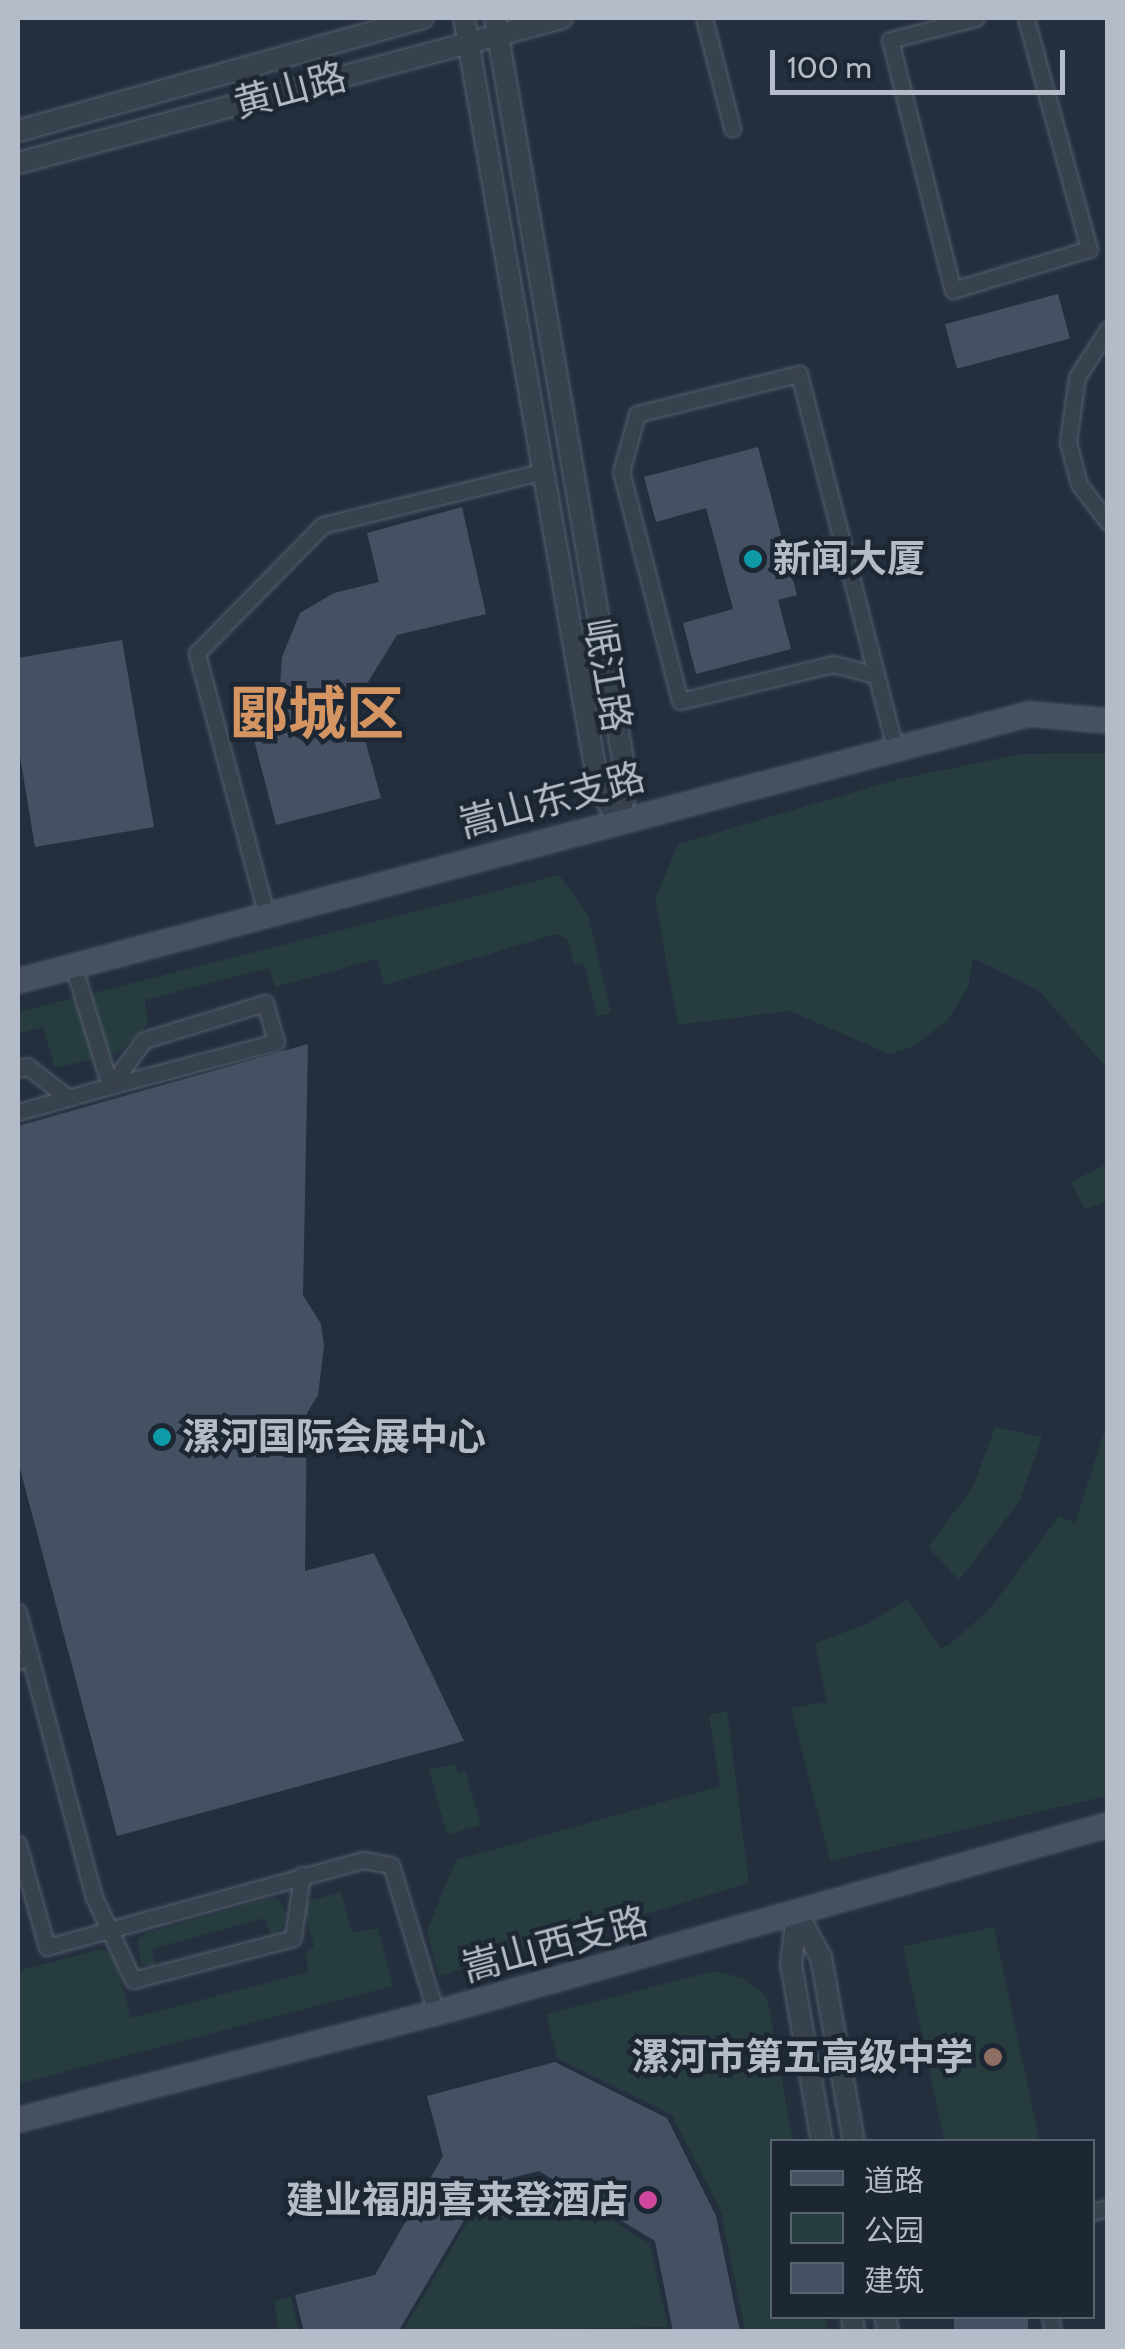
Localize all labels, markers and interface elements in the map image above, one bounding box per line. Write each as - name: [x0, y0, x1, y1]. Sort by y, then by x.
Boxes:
- scale bar: [775, 30, 1070, 92]
- text: 100 m: [787, 49, 872, 86]
- street label: 黄山路: [229, 53, 351, 127]
- place label: 新闻大厦: [773, 536, 925, 582]
- marker: 新闻大厦: [742, 548, 764, 570]
- street label: 岷江路: [576, 615, 640, 735]
- district label: 郾城区: [230, 679, 404, 749]
- street label: 嵩山东支路: [454, 753, 650, 847]
- place label: 漯河国际会展中心: [182, 1414, 486, 1460]
- marker: 漯河国际会展中心: [151, 1426, 173, 1448]
- street label: 嵩山西支路: [457, 1897, 653, 1991]
- place label: 漯河市第五高级中学: [631, 2034, 973, 2080]
- marker: 漯河市第五高级中学: [982, 2046, 1004, 2068]
- legend: [770, 2139, 1095, 2319]
- text: 道路: [864, 2162, 924, 2199]
- place label: 建业福朋喜来登酒店: [286, 2177, 628, 2223]
- marker: 建业福朋喜来登酒店: [637, 2189, 659, 2211]
- text: 公园: [864, 2212, 924, 2249]
- text: 建筑: [864, 2262, 924, 2299]

